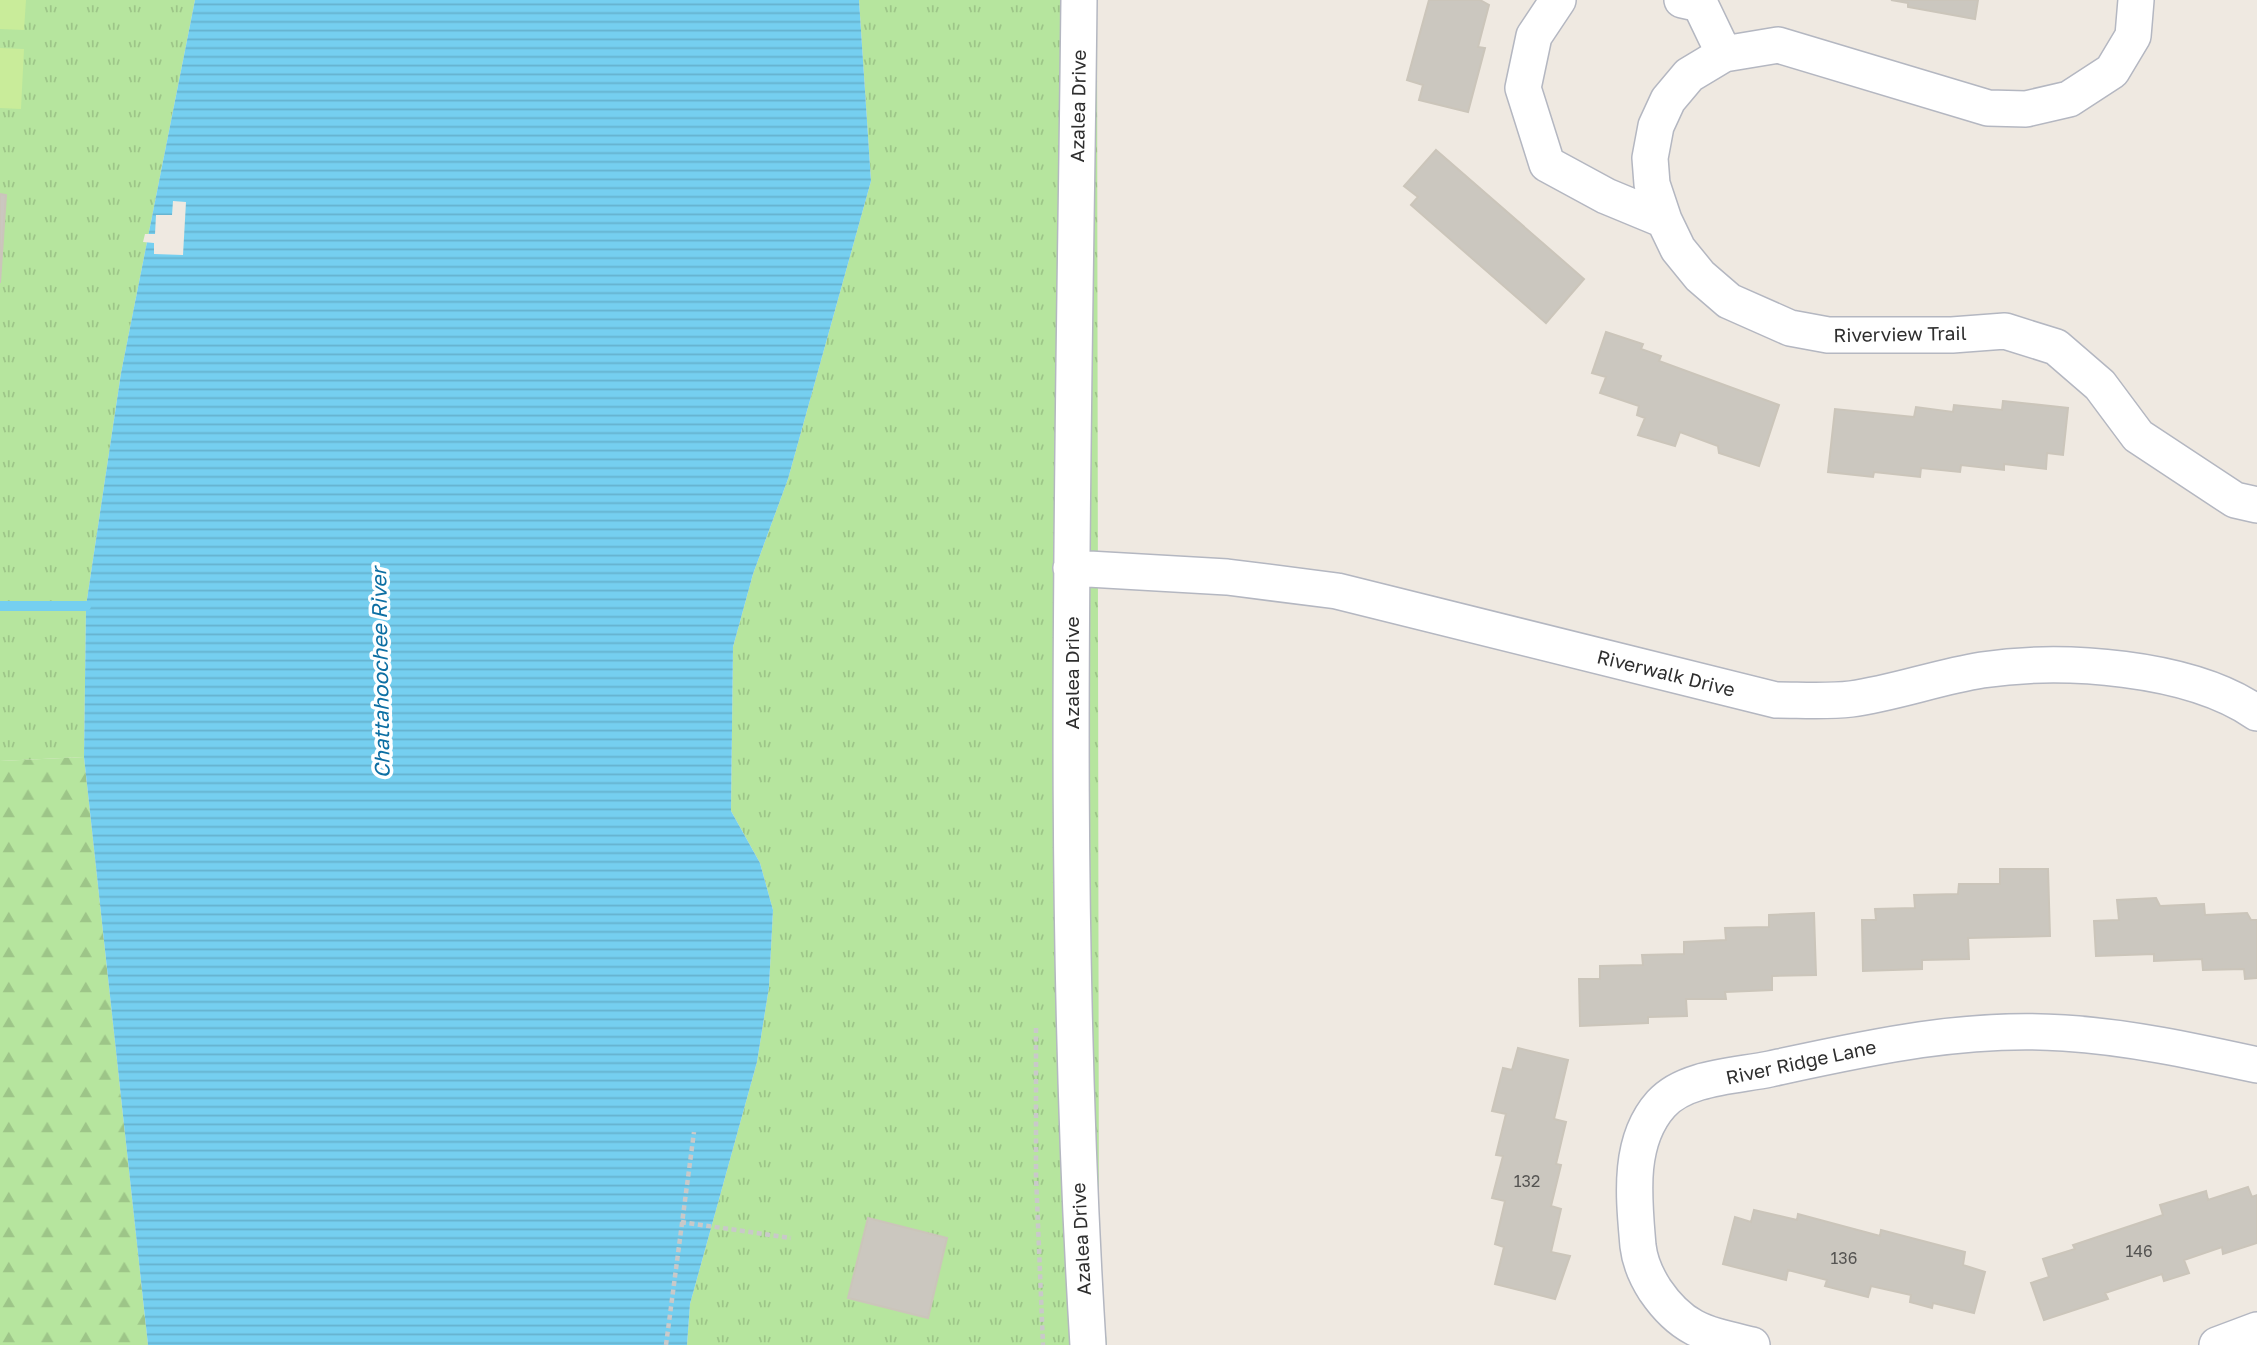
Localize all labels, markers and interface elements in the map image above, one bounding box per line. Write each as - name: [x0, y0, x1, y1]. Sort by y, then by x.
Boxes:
- street label: Azalea Drive: [1065, 49, 1090, 163]
- street label: Riverview Trail: [1833, 321, 1967, 346]
- water label: Chattahoochee River: [365, 564, 395, 779]
- street label: Azalea Drive: [1060, 617, 1083, 729]
- street label: Riverwalk Drive: [1595, 644, 1738, 701]
- street label: River Ridge Lane: [1724, 1034, 1878, 1089]
- house number: 132: [1514, 1171, 1540, 1191]
- street label: Azalea Drive: [1066, 1182, 1095, 1296]
- house number: 146: [2125, 1241, 2153, 1261]
- house number: 136: [1831, 1248, 1857, 1268]

